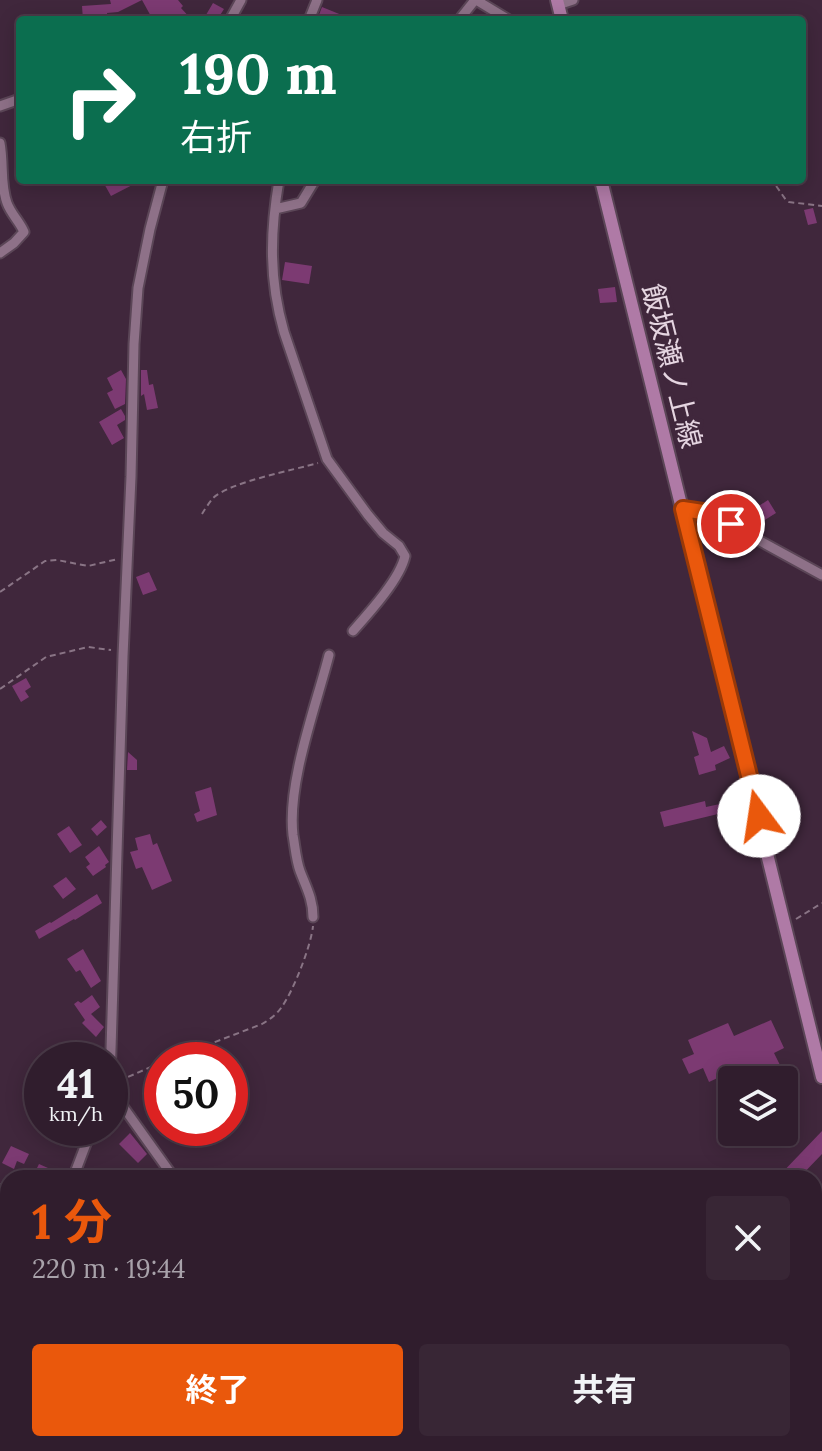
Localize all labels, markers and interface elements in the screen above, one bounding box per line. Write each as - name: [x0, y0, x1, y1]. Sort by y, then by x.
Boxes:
- text: 190 m: [180, 38, 337, 109]
- icon: right: [48, 48, 152, 152]
- text: 右折: [180, 114, 252, 160]
- street label: 飯坂瀬ノ上線: [634, 280, 710, 452]
- pin: [697, 490, 765, 558]
- icon: arrive: [709, 502, 753, 546]
- position arrow: [717, 774, 801, 858]
- speed limit sign: 50: [144, 1042, 248, 1146]
- text: 41: [57, 1058, 95, 1109]
- map controls: [718, 1066, 798, 1146]
- button: layers: [718, 1066, 798, 1146]
- text: km/h: [49, 1101, 103, 1126]
- text: 1 分: [32, 1191, 112, 1252]
- button: close: [706, 1196, 790, 1280]
- text: 220 m · 19:44: [32, 1252, 186, 1285]
- button: 終了: [32, 1344, 403, 1436]
- button: 共有: [419, 1344, 790, 1436]

